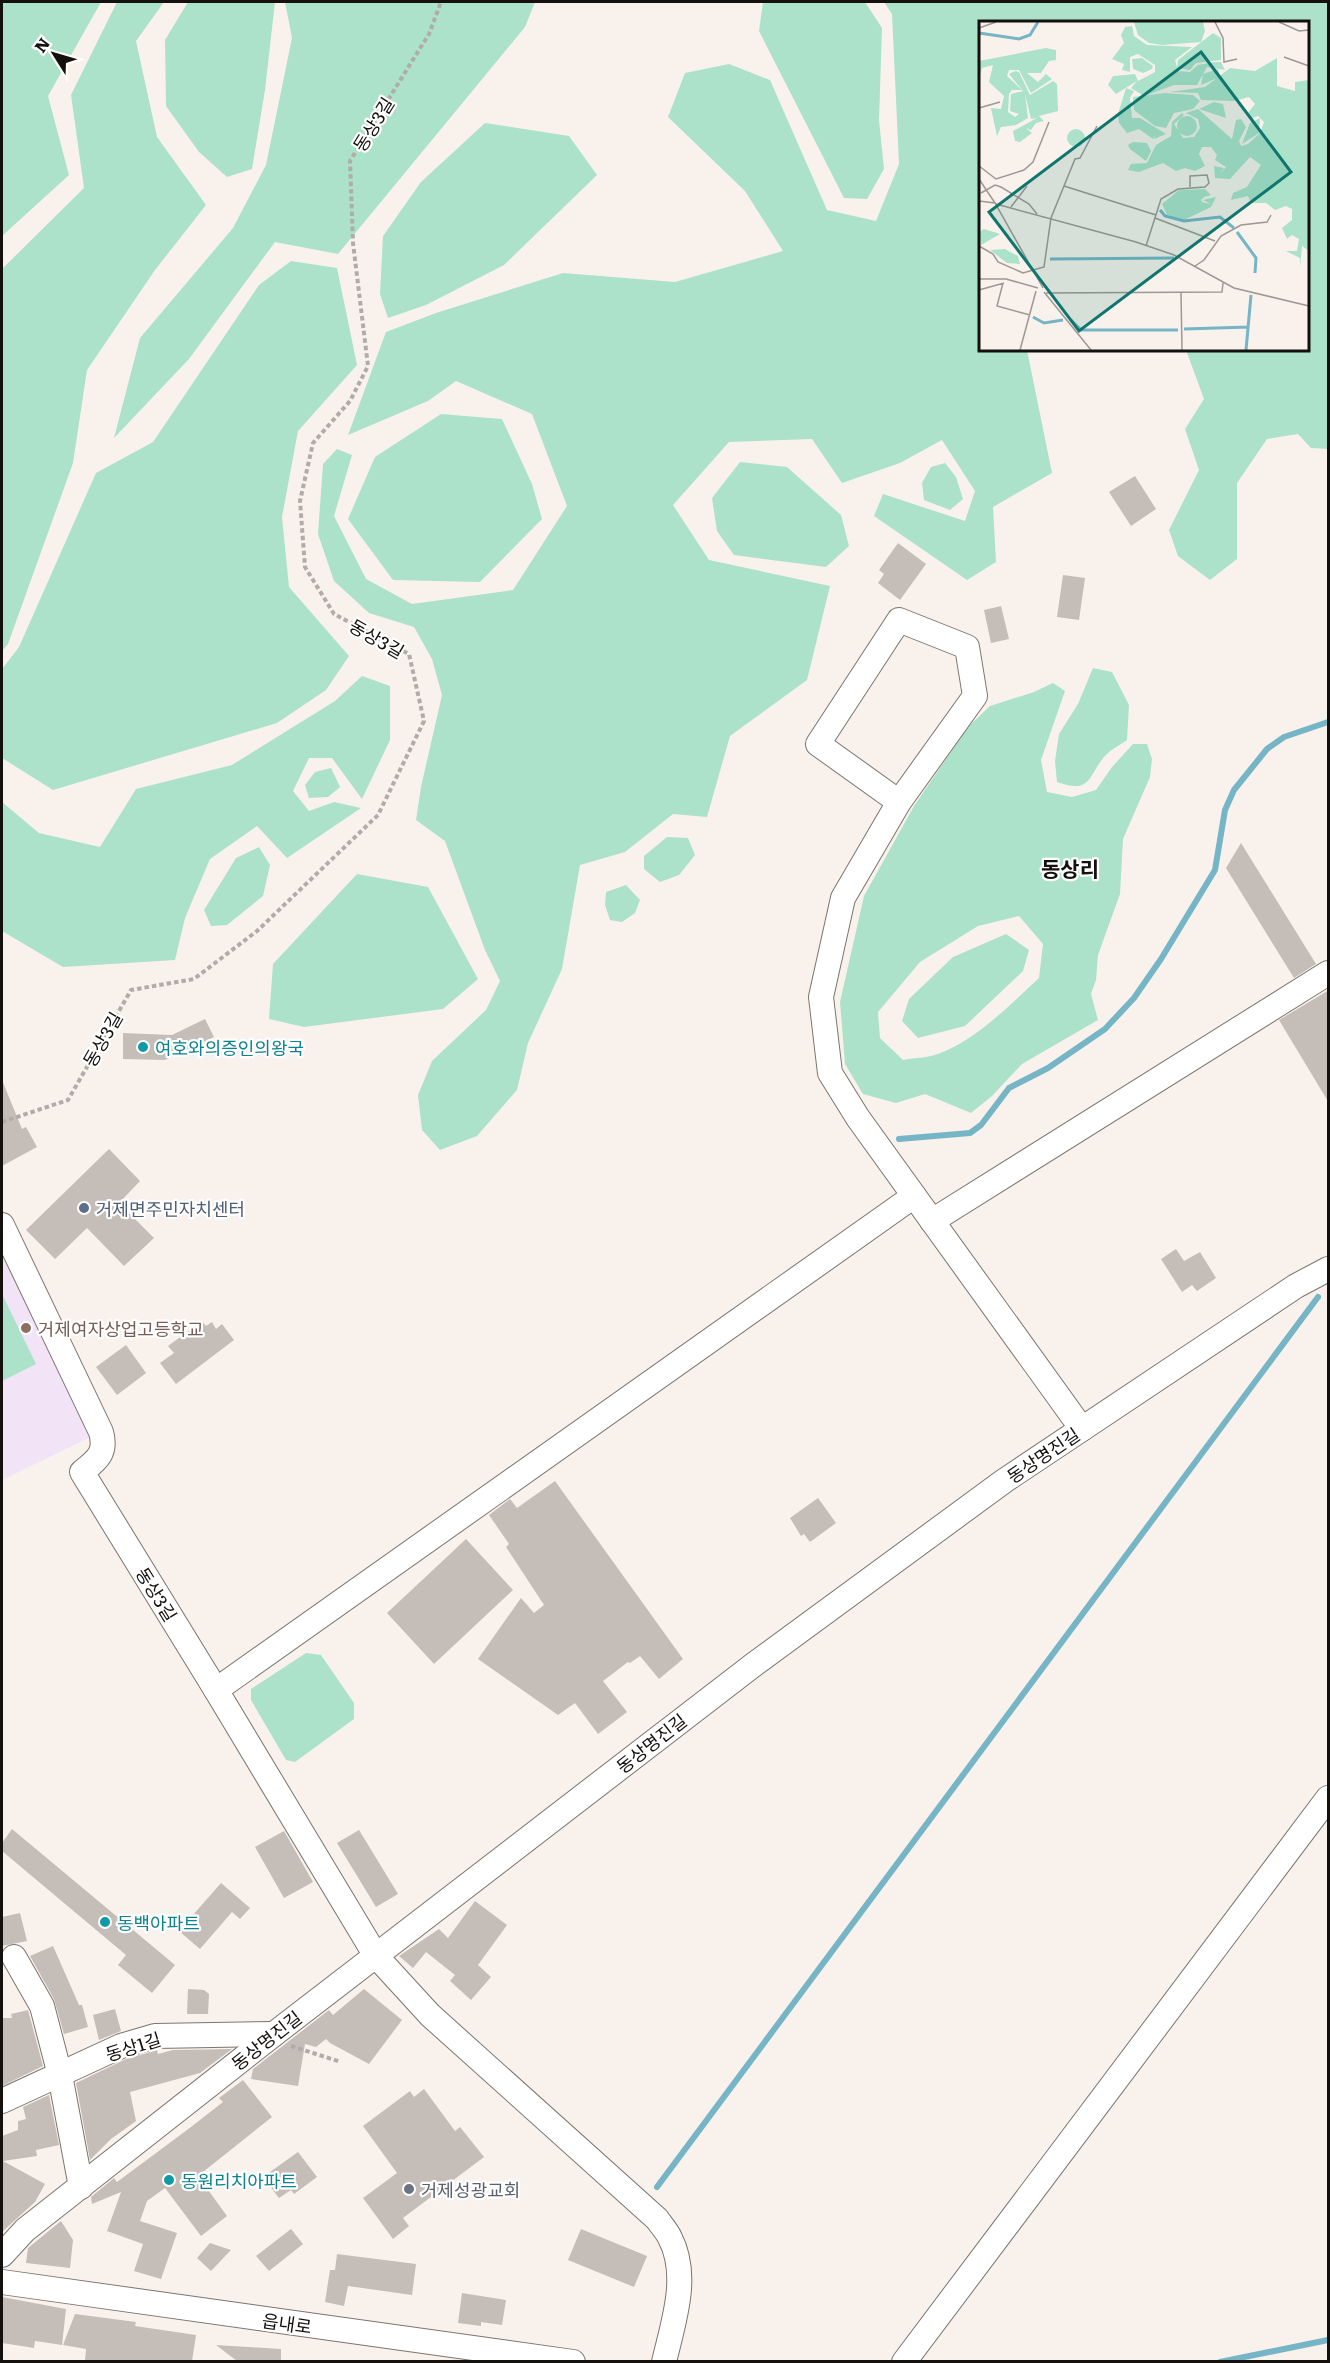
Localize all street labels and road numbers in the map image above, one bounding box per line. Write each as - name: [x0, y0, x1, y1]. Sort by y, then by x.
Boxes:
- street label: 동상3길: [346, 92, 400, 156]
- street label: 동상3길: [345, 611, 409, 665]
- street label: 동상3길: [75, 1007, 129, 1071]
- street label: 동상명진길: [1001, 1421, 1085, 1489]
- street label: 동상3길: [130, 1562, 184, 1626]
- street label: 동상명진길: [610, 1707, 692, 1779]
- street label: 동상명진길: [225, 2004, 307, 2076]
- street label: 동상1길: [102, 2025, 164, 2067]
- street label: 읍내로: [261, 2306, 313, 2340]

